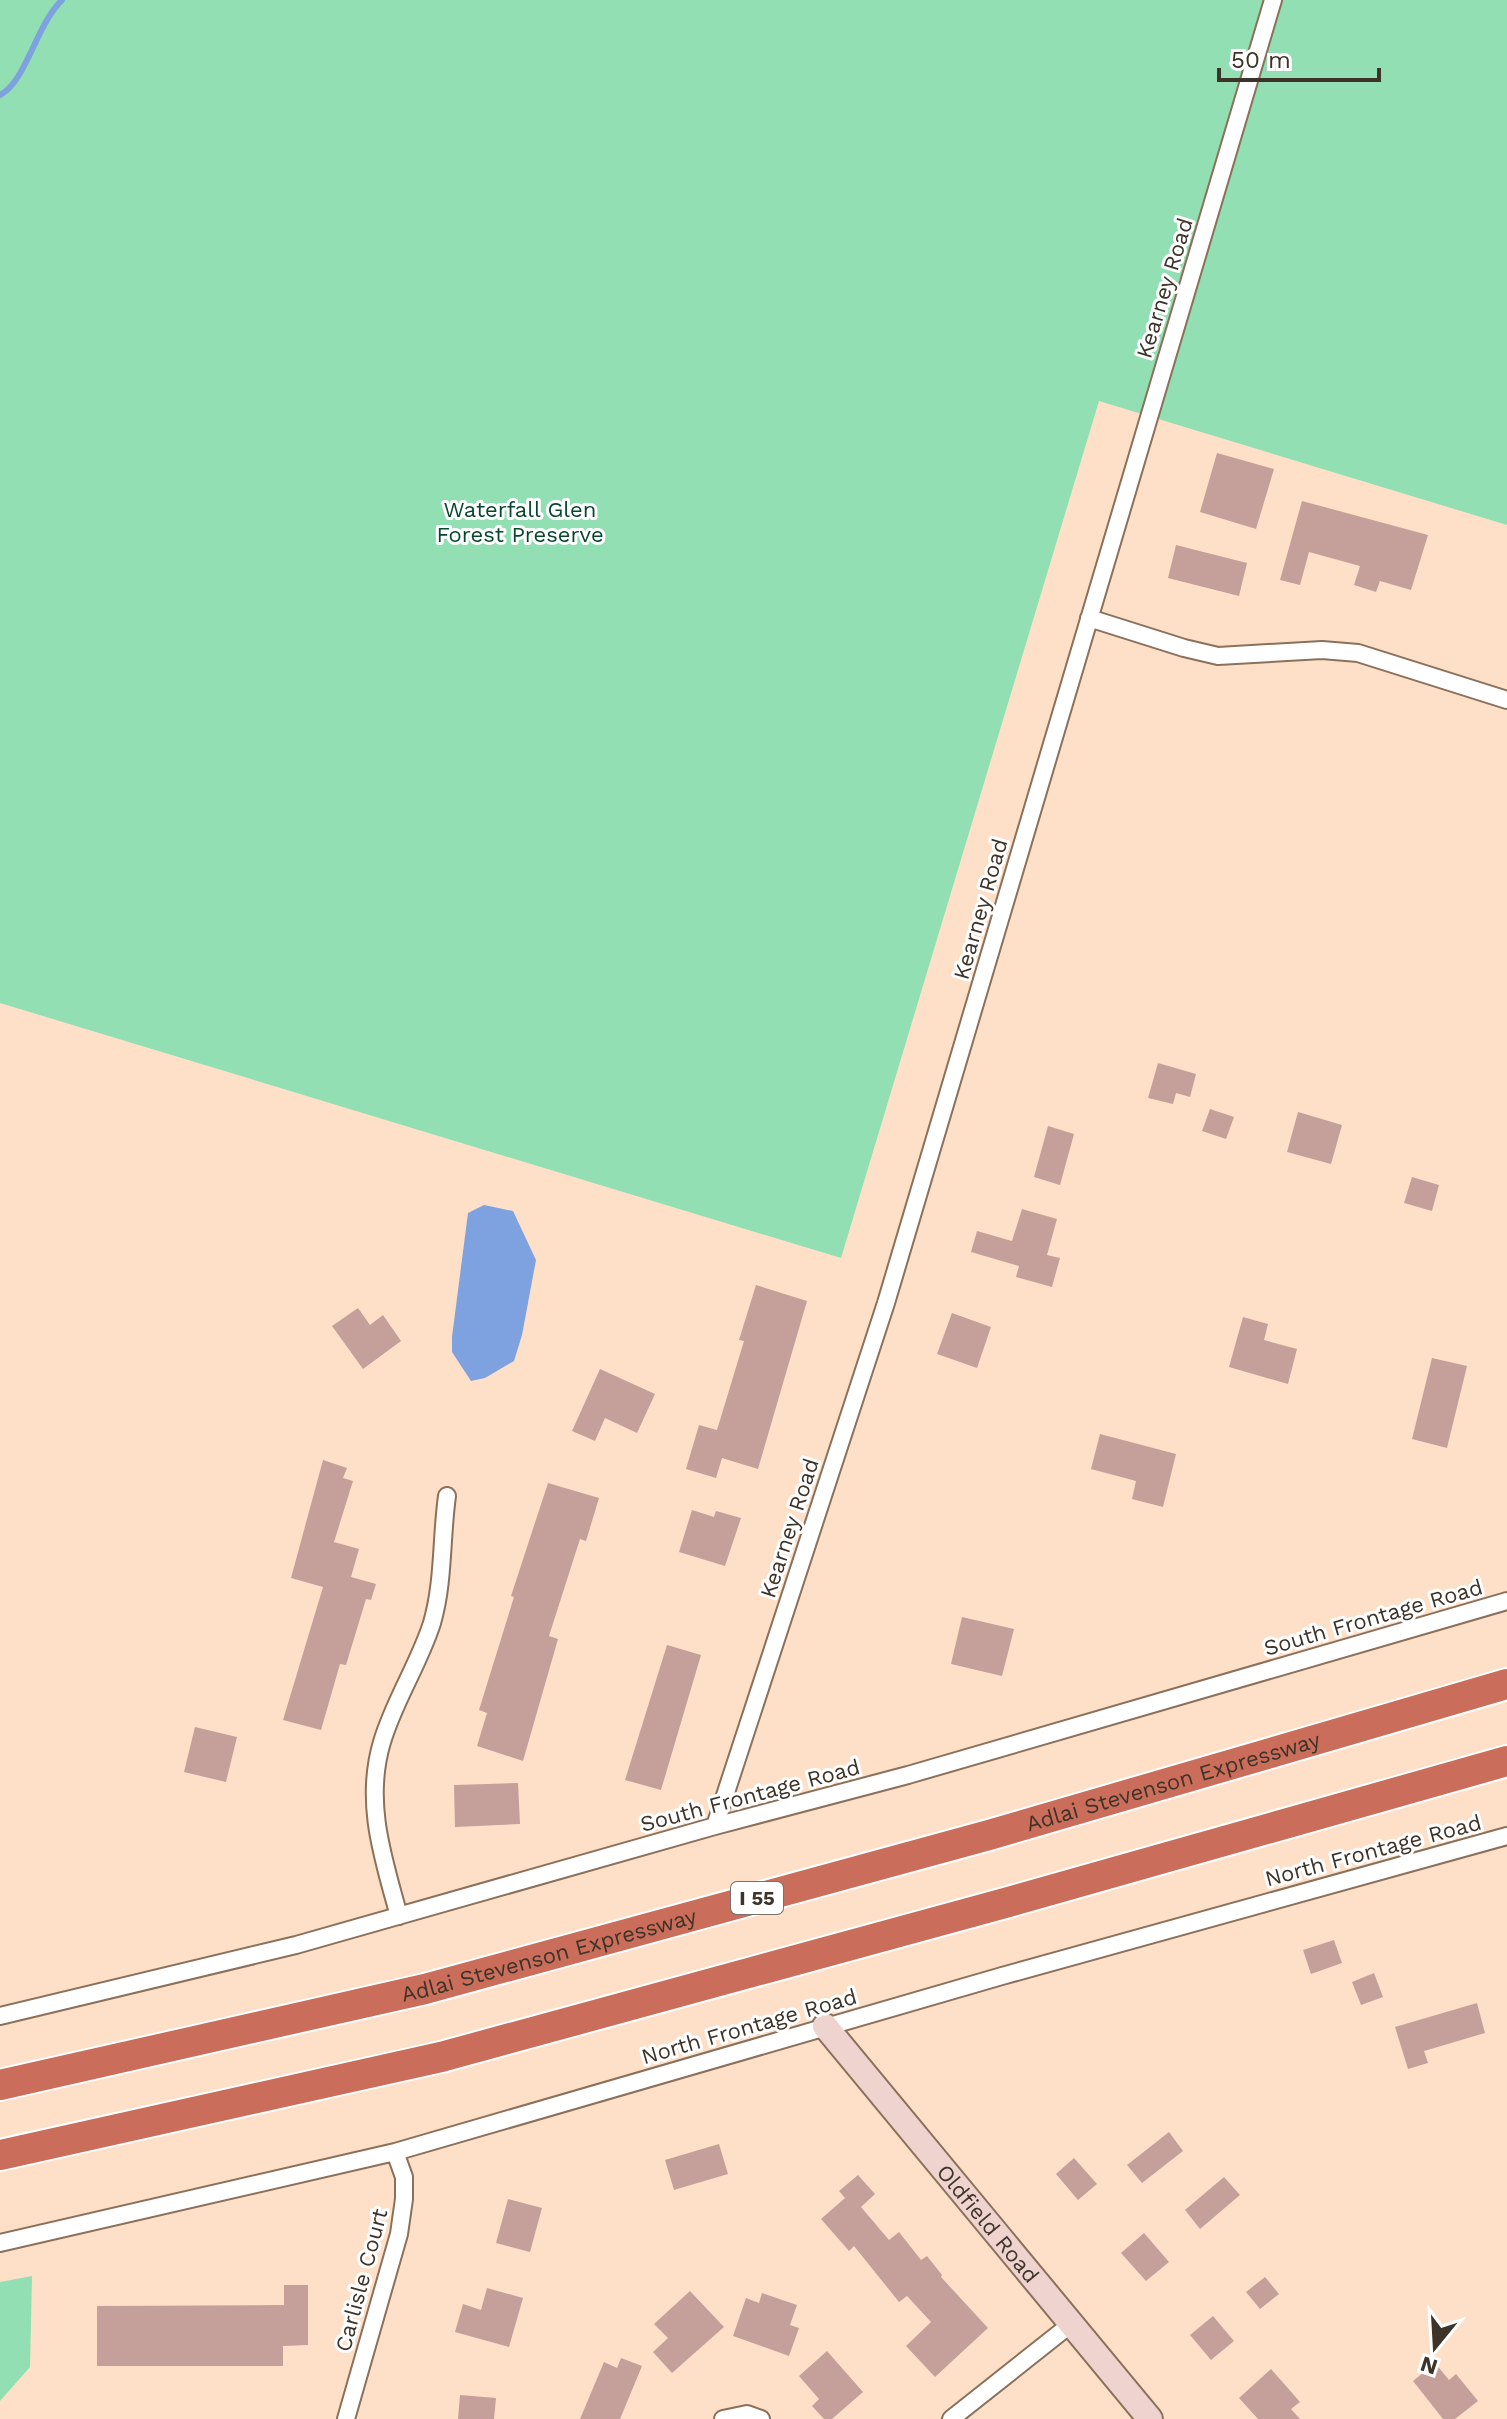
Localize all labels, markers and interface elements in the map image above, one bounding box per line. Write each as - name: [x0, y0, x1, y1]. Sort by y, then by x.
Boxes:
- scale bar: [1219, 32, 1379, 82]
- text: 50 m: [1231, 46, 1291, 74]
- street label: Kearney Road: [1131, 215, 1198, 361]
- park label: Waterfall Glen Forest Preserve: [436, 497, 604, 547]
- street label: Kearney Road: [948, 836, 1013, 982]
- street label: Kearney Road: [755, 1455, 824, 1601]
- street label: South Frontage Road: [1261, 1574, 1485, 1661]
- street label: Adlai Stevenson Expressway: [1023, 1727, 1324, 1837]
- street label: South Frontage Road: [638, 1754, 863, 1837]
- street label: North Frontage Road: [1262, 1810, 1484, 1891]
- road number: I 55: [731, 1882, 783, 1914]
- street label: Adlai Stevenson Expressway: [399, 1903, 700, 2007]
- street label: North Frontage Road: [639, 1984, 860, 2069]
- street label: Oldfield Road: [932, 2159, 1044, 2288]
- street label: Carlisle Court: [330, 2206, 393, 2354]
- north arrow: [1395, 2307, 1475, 2387]
- text: N: [1417, 2351, 1441, 2380]

